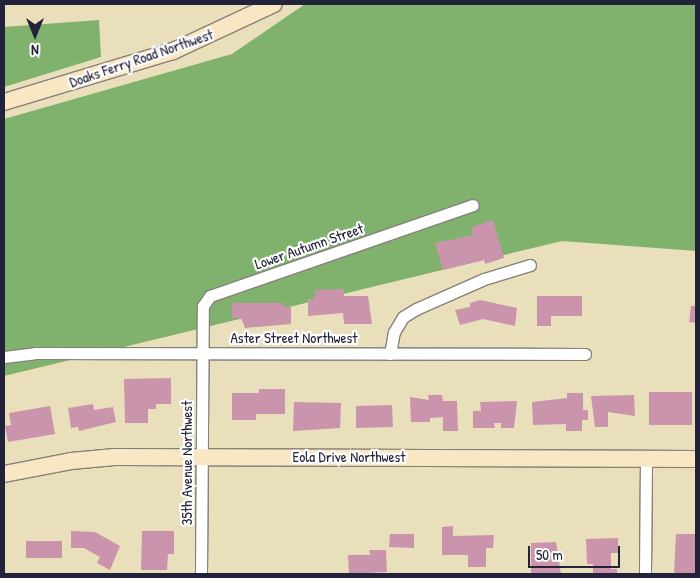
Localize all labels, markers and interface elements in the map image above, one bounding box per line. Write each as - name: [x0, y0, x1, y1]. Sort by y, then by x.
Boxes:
- north arrow: [10, 10, 60, 60]
- street label: Doaks Ferry Road Northwest: [67, 25, 215, 91]
- text: N: [31, 41, 39, 60]
- street label: Lower Autumn Street: [252, 219, 366, 273]
- street label: Aster Street Northwest: [231, 329, 357, 347]
- street label: 35th Avenue Northwest: [178, 401, 196, 525]
- street label: Eola Drive Northwest: [293, 448, 405, 466]
- scale bar: [530, 536, 622, 568]
- text: 50 m: [536, 544, 563, 565]

